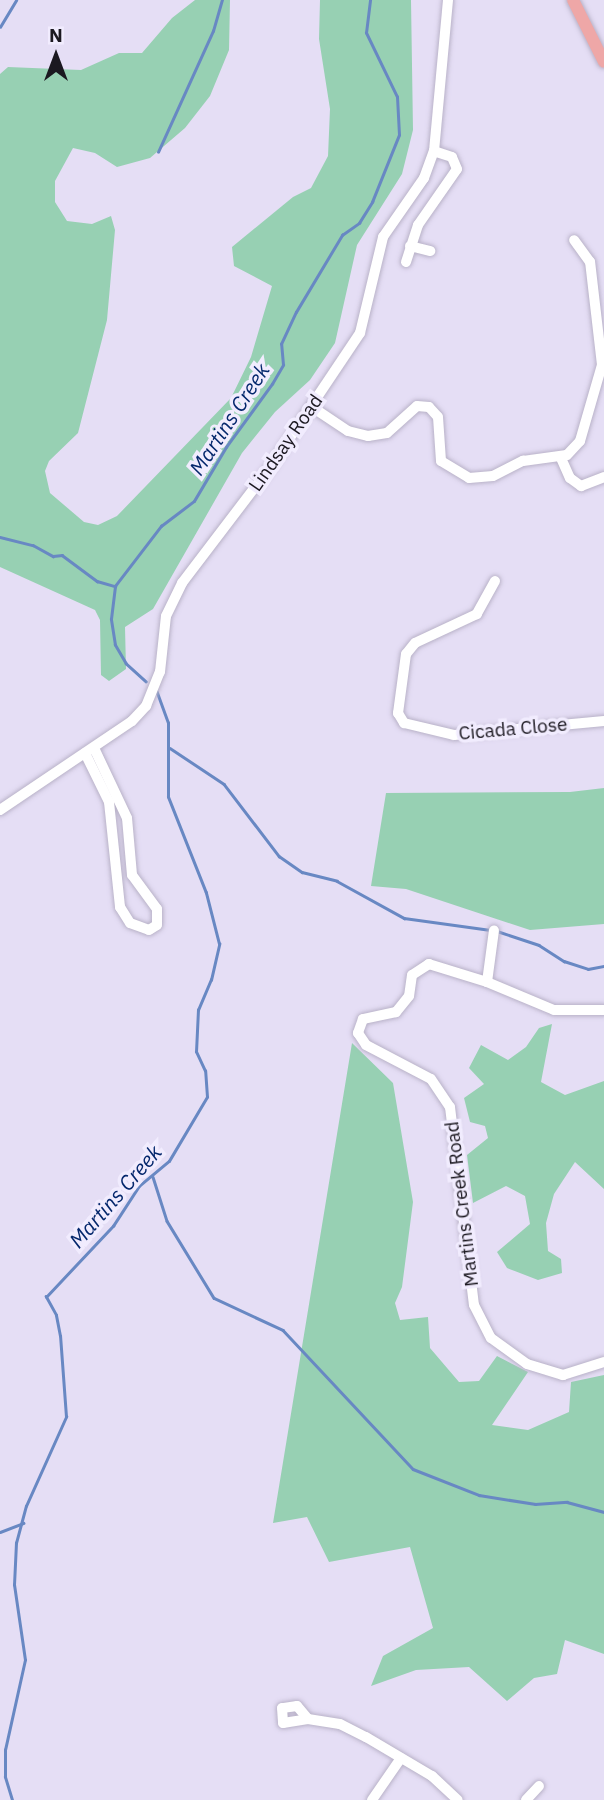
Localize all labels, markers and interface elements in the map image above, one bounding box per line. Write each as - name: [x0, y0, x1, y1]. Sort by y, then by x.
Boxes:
- north arrow: [21, 21, 91, 91]
- text: N: [49, 23, 63, 47]
- water label: Martins Creek: [184, 358, 274, 480]
- street label: Lindsay Road: [244, 390, 328, 496]
- street label: Cicada Close: [458, 713, 568, 745]
- street label: Martins Creek Road: [441, 1120, 483, 1288]
- water label: Martins Creek: [64, 1139, 166, 1253]

